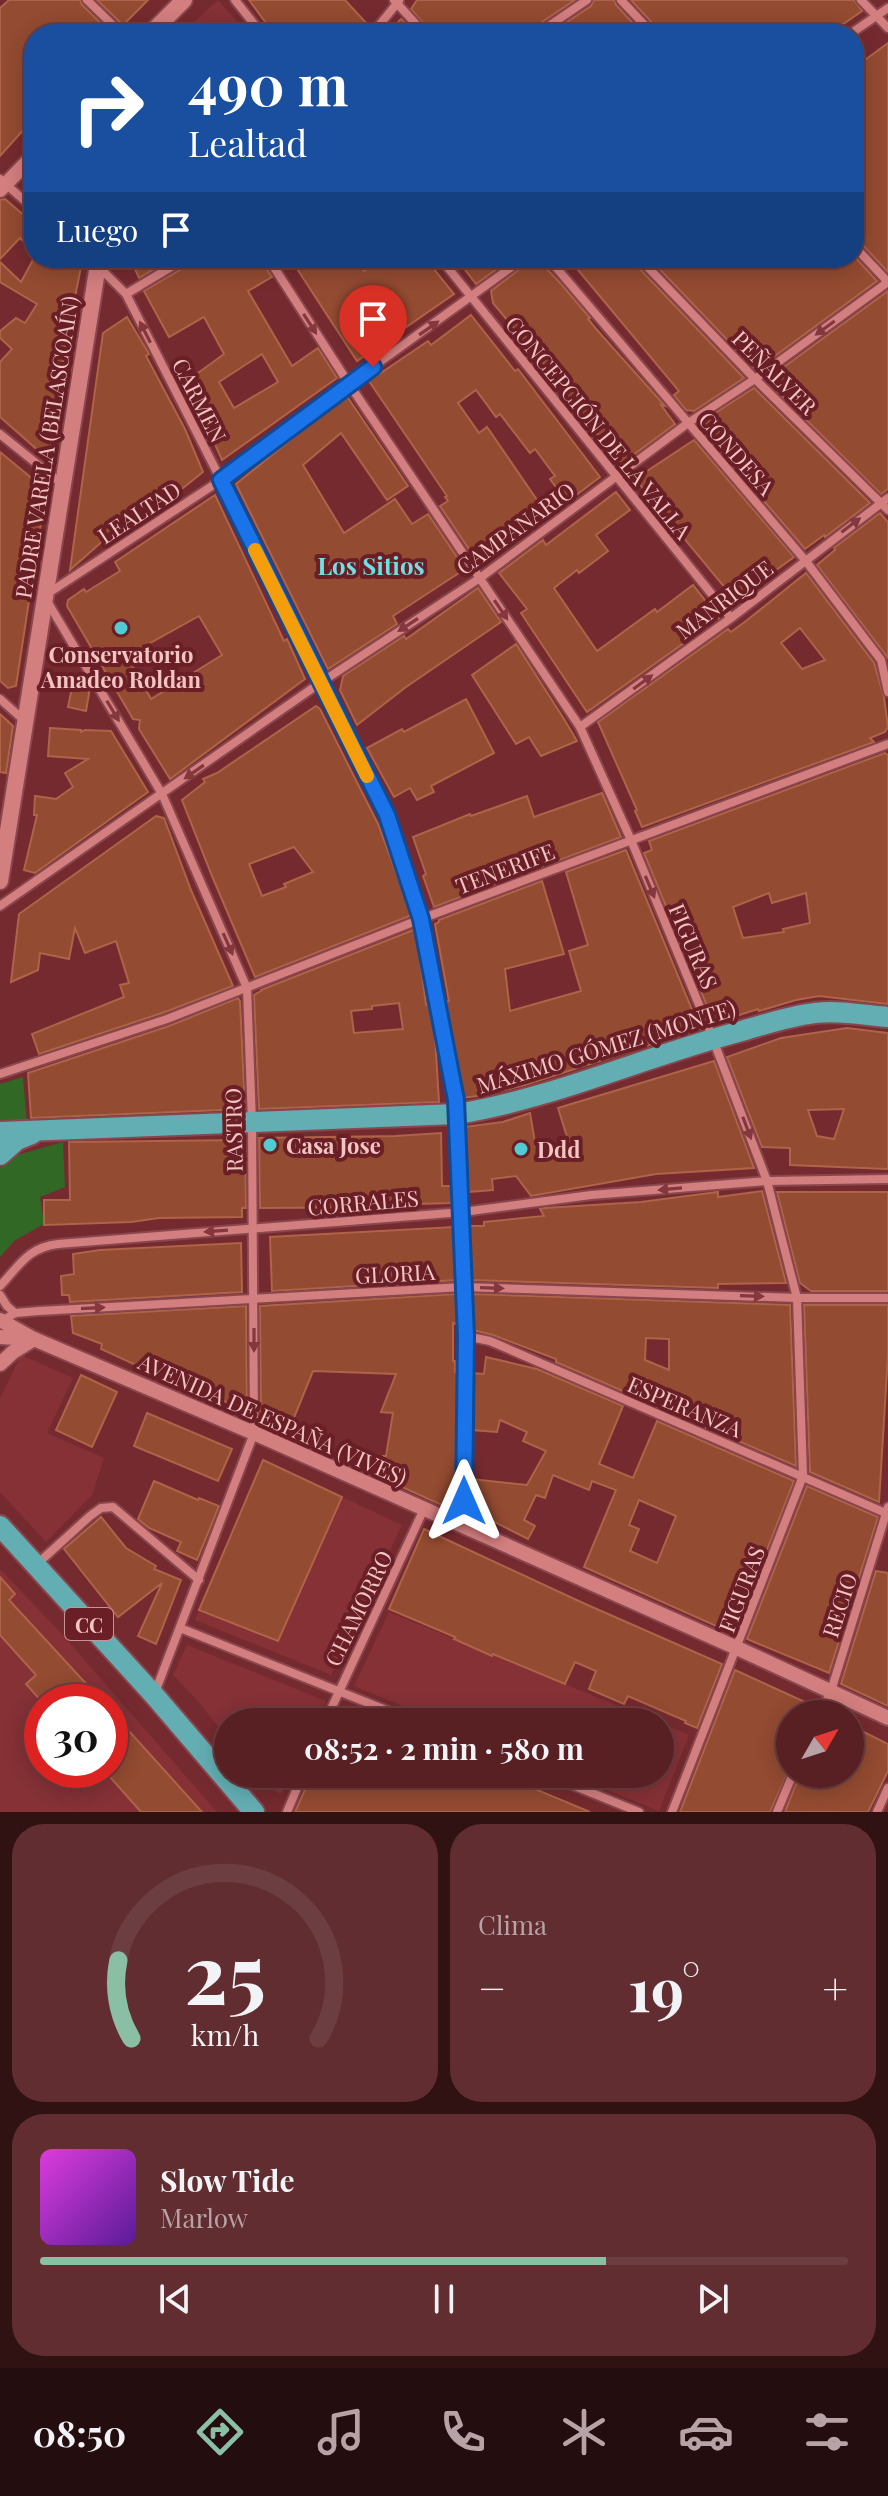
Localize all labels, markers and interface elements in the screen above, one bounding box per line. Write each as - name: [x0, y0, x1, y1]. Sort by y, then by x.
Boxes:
- text: 490 m: [188, 46, 348, 121]
- icon: right: [56, 56, 160, 160]
- text: Lealtad: [188, 118, 307, 166]
- icon: arrive: [154, 208, 198, 252]
- text: Luego: [56, 210, 138, 250]
- pin: [339, 285, 407, 367]
- street label: PADRE VARELA (BELASCOAÍN): [7, 293, 85, 601]
- icon: arrive: [351, 297, 395, 341]
- street label: CONCEPCIÓN DE LA VALLA: [499, 309, 699, 545]
- one-way arrow: [303, 313, 318, 334]
- one-way arrow: [139, 320, 152, 343]
- one-way arrow: [815, 320, 835, 336]
- one-way arrow: [419, 321, 440, 336]
- street label: PEÑALVER: [726, 323, 824, 421]
- street label: CARMEN: [166, 353, 234, 447]
- street label: CONDESA: [692, 405, 782, 501]
- street label: LEALTAD: [92, 474, 186, 550]
- street label: CAMPANARIO: [450, 475, 580, 581]
- one-way arrow: [841, 518, 861, 534]
- district label: Los Sitios: [317, 549, 425, 581]
- street label: MANRIQUE: [669, 553, 779, 645]
- one-way arrow: [494, 599, 509, 620]
- one-way arrow: [398, 617, 419, 632]
- marker: Conservatorio Amadeo Roldan: [112, 619, 130, 637]
- place label: Conservatorio Amadeo Roldan: [40, 639, 201, 694]
- one-way arrow: [633, 674, 654, 690]
- one-way arrow: [105, 700, 119, 722]
- one-way arrow: [183, 764, 204, 779]
- street label: TENERIFE: [451, 835, 559, 901]
- one-way arrow: [644, 875, 657, 899]
- street label: FIGURAS: [663, 899, 725, 993]
- one-way arrow: [221, 932, 235, 956]
- street label: MÁXIMO GÓMEZ (MONTE): [473, 992, 739, 1100]
- street label: RASTRO: [217, 1088, 249, 1172]
- one-way arrow: [741, 1117, 754, 1141]
- place label: Casa Jose: [286, 1130, 381, 1160]
- place label: Ddd: [537, 1134, 580, 1164]
- marker: Casa Jose: [261, 1136, 279, 1154]
- marker: Ddd: [512, 1140, 530, 1158]
- street label: CORRALES: [306, 1182, 420, 1222]
- one-way arrow: [657, 1183, 682, 1196]
- one-way arrow: [203, 1225, 228, 1238]
- street label: GLORIA: [354, 1256, 436, 1290]
- one-way arrow: [480, 1282, 505, 1295]
- one-way arrow: [740, 1290, 765, 1303]
- one-way arrow: [81, 1301, 106, 1314]
- one-way arrow: [248, 1328, 260, 1353]
- street label: AVENIDA DE ESPAÑA (VIVES): [133, 1346, 412, 1492]
- street label: ESPERANZA: [623, 1368, 747, 1444]
- position arrow: [422, 1459, 506, 1543]
- street label: FIGURAS: [711, 1541, 771, 1637]
- street label: CHAMORRO: [317, 1545, 399, 1671]
- street label: RECIO: [814, 1569, 864, 1641]
- road number: CC: [65, 1608, 113, 1640]
- speed limit sign: 30: [24, 1684, 128, 1788]
- north arrow: [776, 1700, 864, 1788]
- map controls: [776, 1700, 864, 1788]
- text: 08:52 · 2 min · 580 m: [304, 1728, 584, 1768]
- text: Clima: [478, 1907, 547, 1942]
- text: 25: [184, 1915, 266, 2026]
- text: 19°: [628, 1947, 701, 2027]
- text: −: [478, 1957, 506, 2016]
- text: +: [822, 1957, 848, 2016]
- text: km/h: [191, 2015, 259, 2053]
- text: Slow Tide: [160, 2160, 295, 2200]
- text: Marlow: [160, 2200, 248, 2235]
- icon: previous: [153, 2277, 197, 2321]
- icon: pause: [422, 2277, 466, 2321]
- icon: next: [691, 2277, 735, 2321]
- icon: directions: [192, 2404, 248, 2460]
- icon: music: [313, 2404, 369, 2460]
- icon: phone: [435, 2404, 491, 2460]
- icon: climate: [556, 2404, 612, 2460]
- icon: car: [678, 2404, 734, 2460]
- icon: filters: [799, 2404, 855, 2460]
- text: 08:50: [33, 2408, 126, 2456]

